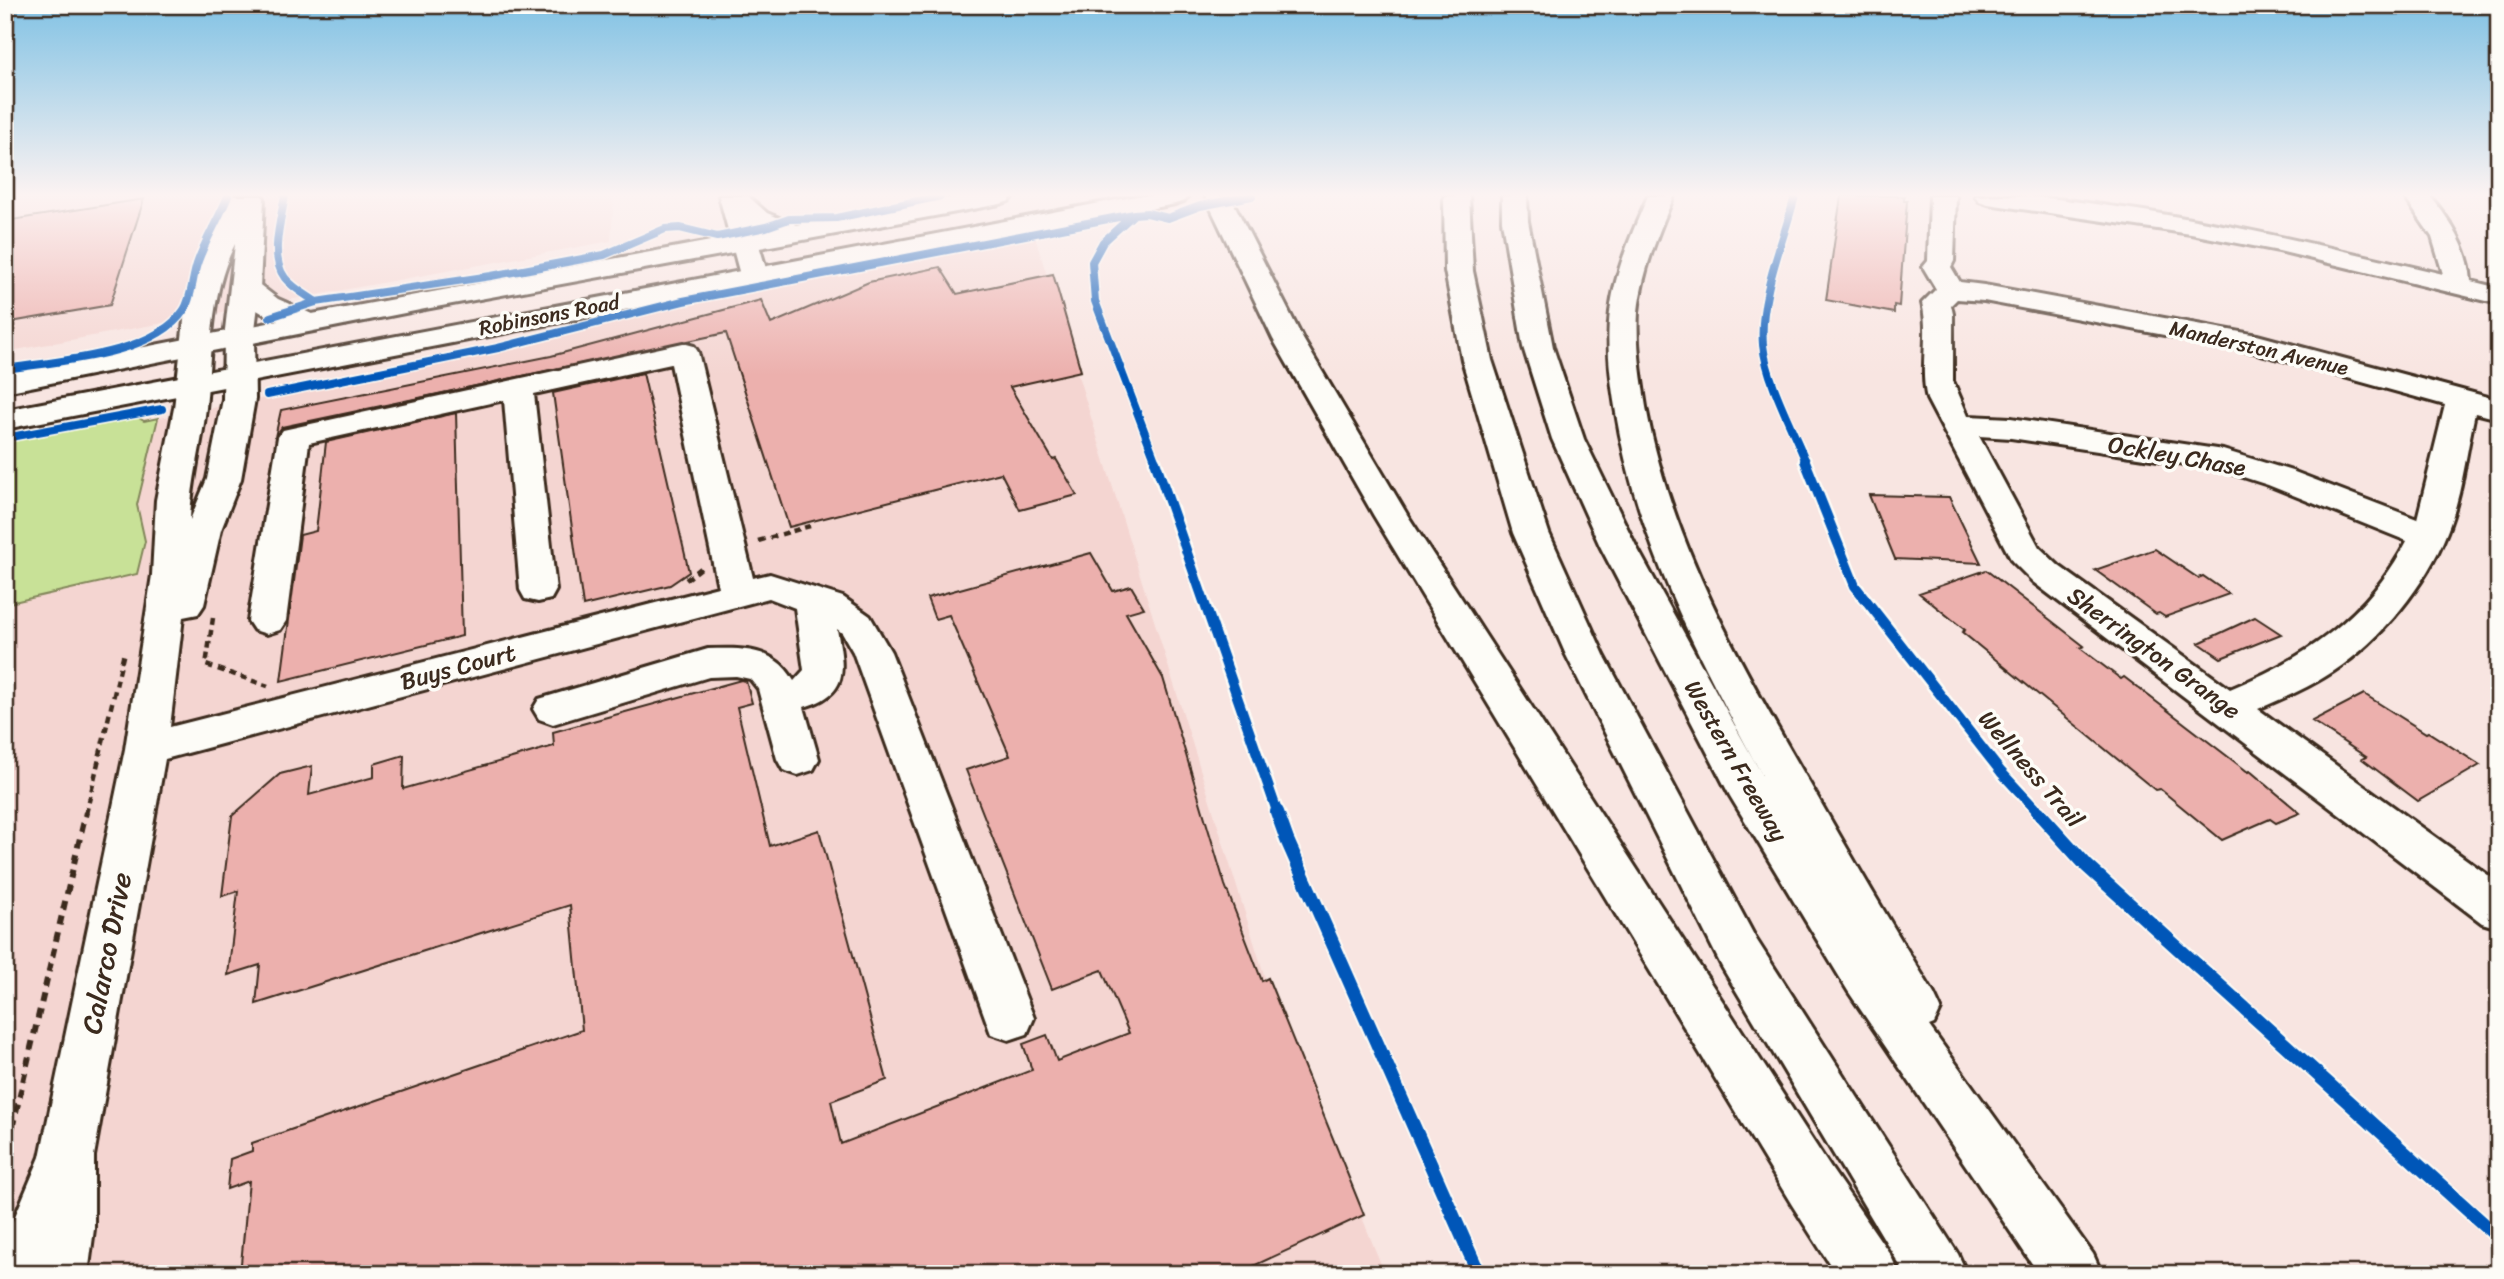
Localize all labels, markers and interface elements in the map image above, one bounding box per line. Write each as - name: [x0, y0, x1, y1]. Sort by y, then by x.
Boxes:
- street label: Robinsons Road: [475, 282, 624, 347]
- street label: Manderston Avenue: [2166, 309, 2352, 387]
- street label: Ockley Chase: [2105, 423, 2250, 489]
- street label: Sherrington Grange: [2058, 575, 2250, 731]
- street label: Buys Court: [396, 631, 520, 703]
- street label: Western Freeway: [1672, 672, 1800, 851]
- street label: Wellness Trail: [1967, 700, 2095, 839]
- street label: Calarco Drive: [67, 868, 146, 1038]

